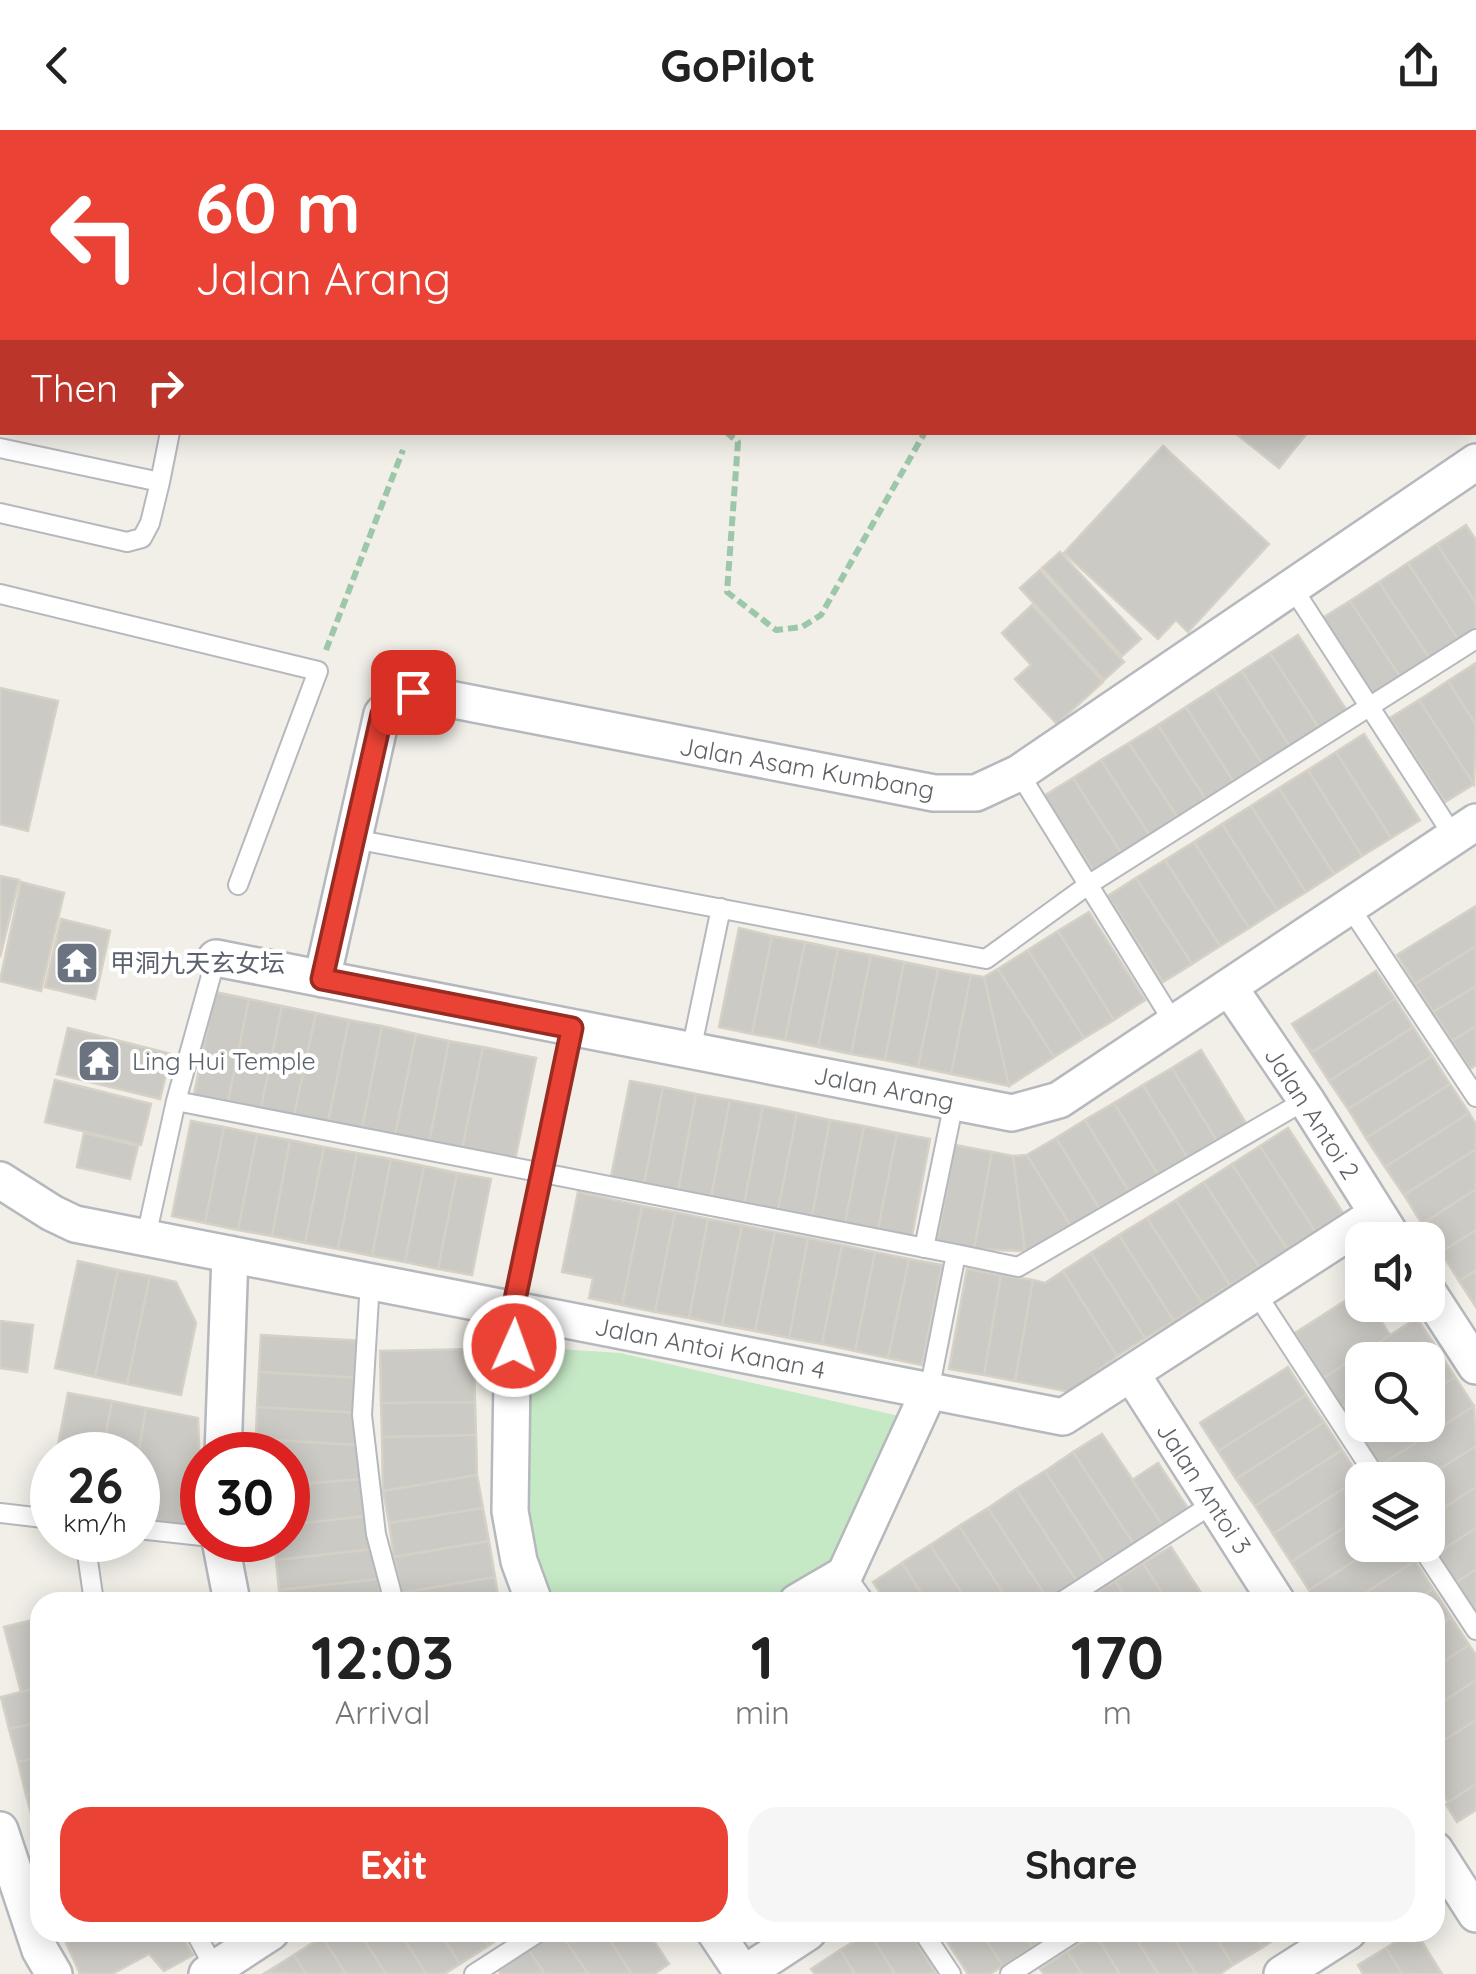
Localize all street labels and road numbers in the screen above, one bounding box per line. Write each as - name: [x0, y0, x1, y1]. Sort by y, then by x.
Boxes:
- street label: Jalan Asam Kumbang: [677, 730, 937, 805]
- street label: Jalan Antoi 2: [1258, 1041, 1367, 1185]
- street label: Jalan Arang: [811, 1059, 957, 1116]
- street label: Jalan Antoi Kanan 4: [592, 1310, 828, 1385]
- street label: Jalan Antoi 3: [1150, 1416, 1259, 1559]

